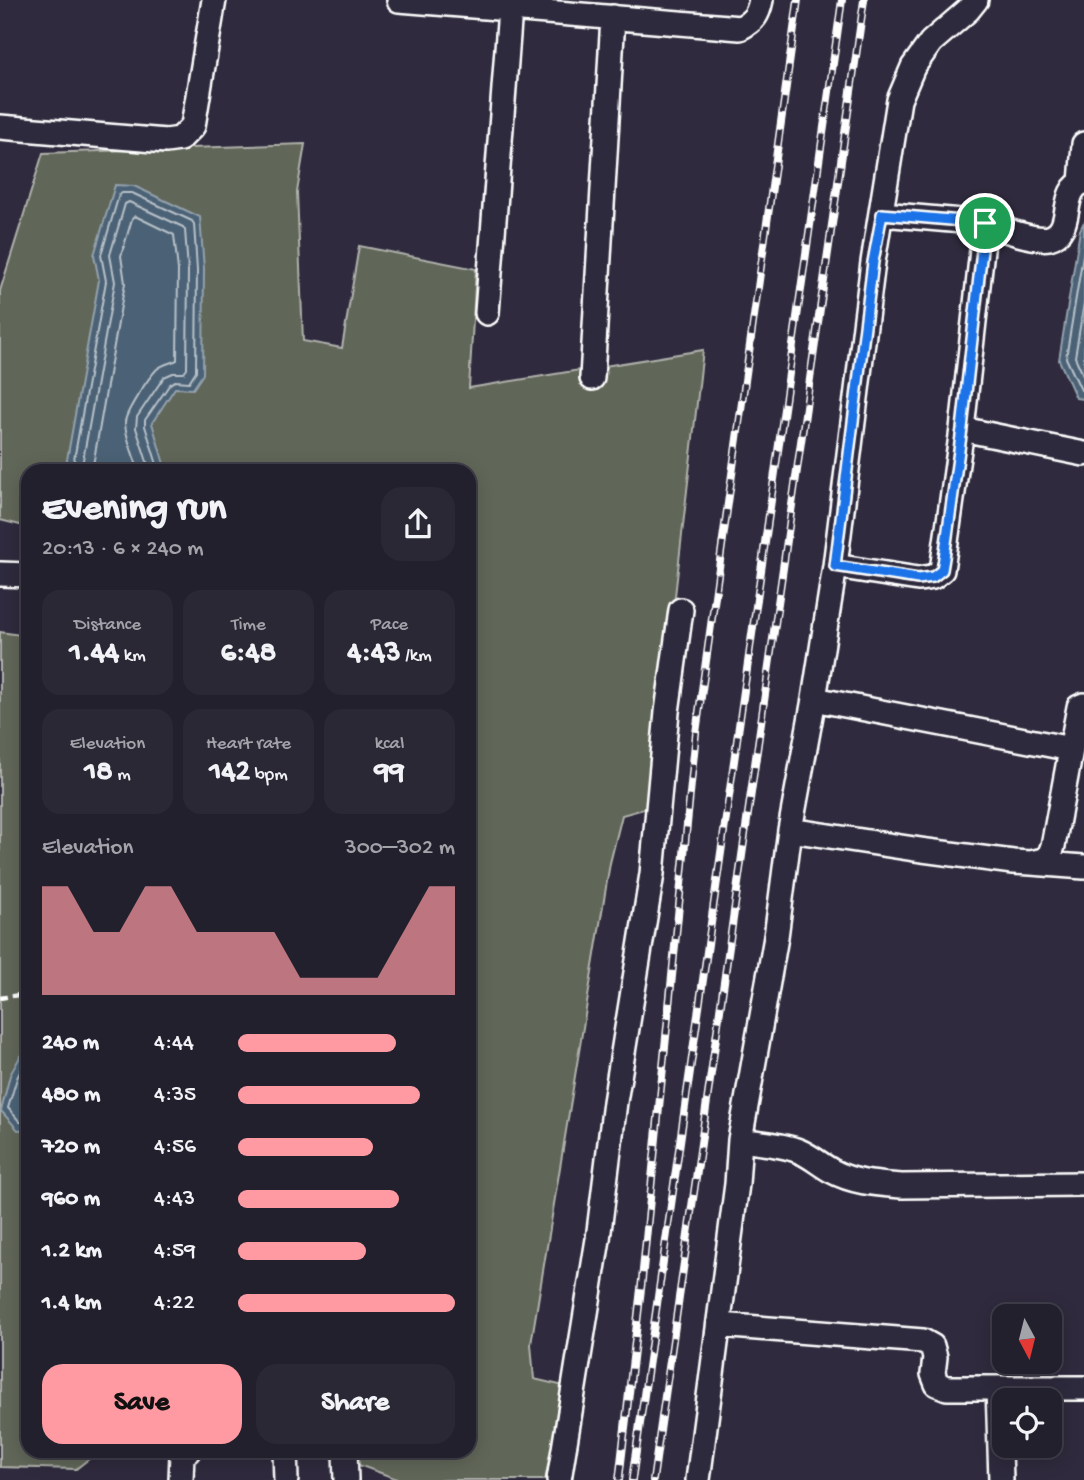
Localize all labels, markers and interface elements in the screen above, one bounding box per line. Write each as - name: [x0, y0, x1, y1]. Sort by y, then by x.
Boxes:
- pin: [955, 193, 1015, 253]
- icon: arrive: [966, 204, 1004, 242]
- button: share: [381, 487, 455, 561]
- text: Evening run: [42, 488, 226, 532]
- text: 20:13 · 6 × 240 m: [42, 536, 204, 563]
- text: Distance: [74, 614, 141, 637]
- text: Time: [231, 614, 266, 637]
- text: Pace: [371, 614, 408, 637]
- text: 1.44: [69, 637, 119, 672]
- text: 6:48: [221, 637, 276, 672]
- text: 4:43: [347, 637, 401, 672]
- text: km: [119, 645, 146, 668]
- text: /km: [401, 645, 432, 668]
- text: Elevation: [70, 733, 145, 756]
- text: Heart rate: [206, 733, 291, 756]
- text: kcal: [375, 733, 404, 756]
- text: 18: [84, 756, 113, 791]
- text: 142: [209, 756, 250, 791]
- text: 99: [374, 756, 405, 791]
- text: m: [113, 764, 131, 787]
- text: bpm: [250, 764, 288, 787]
- text: Elevation: [42, 835, 133, 862]
- text: 300–302 m: [345, 835, 455, 862]
- text: 240 m: [42, 1030, 99, 1057]
- text: 4:44: [154, 1030, 194, 1057]
- text: 480 m: [42, 1082, 100, 1109]
- text: 4:35: [154, 1082, 196, 1109]
- text: 720 m: [42, 1134, 100, 1161]
- text: 4:56: [154, 1134, 196, 1161]
- text: 960 m: [42, 1186, 100, 1213]
- text: 4:43: [154, 1186, 195, 1213]
- text: 1.2 km: [42, 1238, 102, 1265]
- text: 4:59: [154, 1238, 196, 1265]
- text: 1.4 km: [42, 1290, 101, 1317]
- text: 4:22: [154, 1290, 195, 1317]
- north arrow: [992, 1304, 1062, 1374]
- map controls: [992, 1304, 1062, 1458]
- button: Save: [42, 1364, 242, 1444]
- button: Share: [256, 1364, 455, 1444]
- button: locate: [992, 1388, 1062, 1458]

